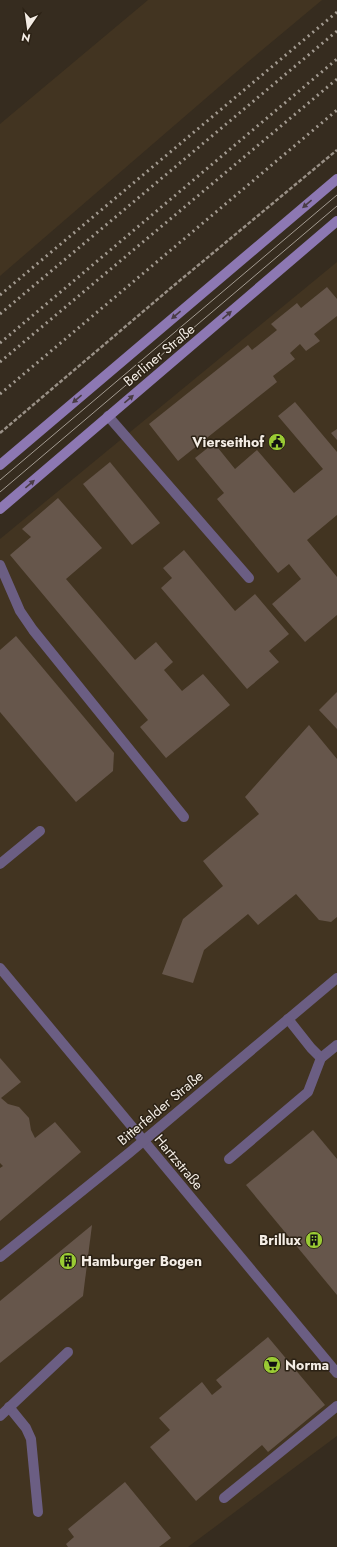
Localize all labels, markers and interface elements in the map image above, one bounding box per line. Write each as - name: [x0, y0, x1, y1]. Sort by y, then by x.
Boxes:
- north arrow: [8, 8, 48, 48]
- text: N: [20, 29, 32, 47]
- one-way arrow: [302, 199, 313, 208]
- one-way arrow: [222, 310, 233, 319]
- one-way arrow: [171, 311, 181, 320]
- street label: Berliner Straße: [119, 319, 199, 391]
- one-way arrow: [72, 395, 82, 404]
- one-way arrow: [123, 395, 134, 404]
- place label: Vierseithof: [191, 432, 265, 452]
- public building icon: Vierseithof: [267, 432, 287, 452]
- one-way arrow: [24, 479, 35, 488]
- street label: Bitterfelder Straße: [113, 1066, 207, 1150]
- street label: Hartzstraße: [150, 1130, 208, 1194]
- place label: Brillux: [259, 1230, 302, 1250]
- building icon: Brillux: [304, 1230, 324, 1250]
- building icon: Hamburger Bogen: [58, 1251, 78, 1271]
- place label: Hamburger Bogen: [81, 1251, 202, 1271]
- supermarket icon: Norma: [262, 1355, 282, 1375]
- place label: Norma: [285, 1355, 329, 1375]

